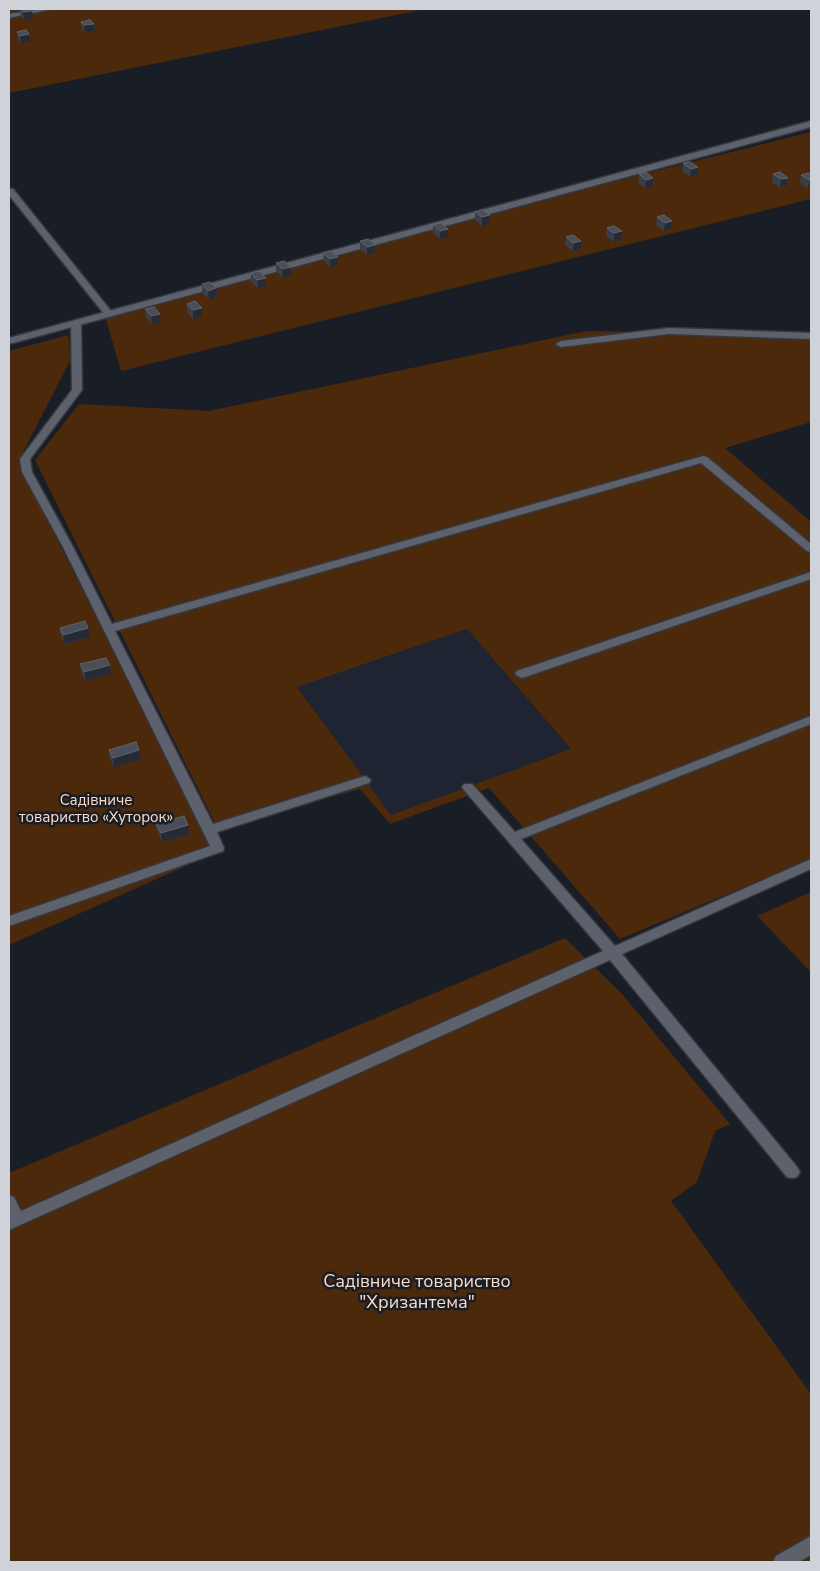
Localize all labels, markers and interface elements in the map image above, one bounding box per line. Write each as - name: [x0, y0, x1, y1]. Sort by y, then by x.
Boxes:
- park label: Садівниче товариство «Хуторок»: [19, 792, 173, 827]
- park label: Садівниче товариство "Хризантема": [323, 1272, 511, 1315]

